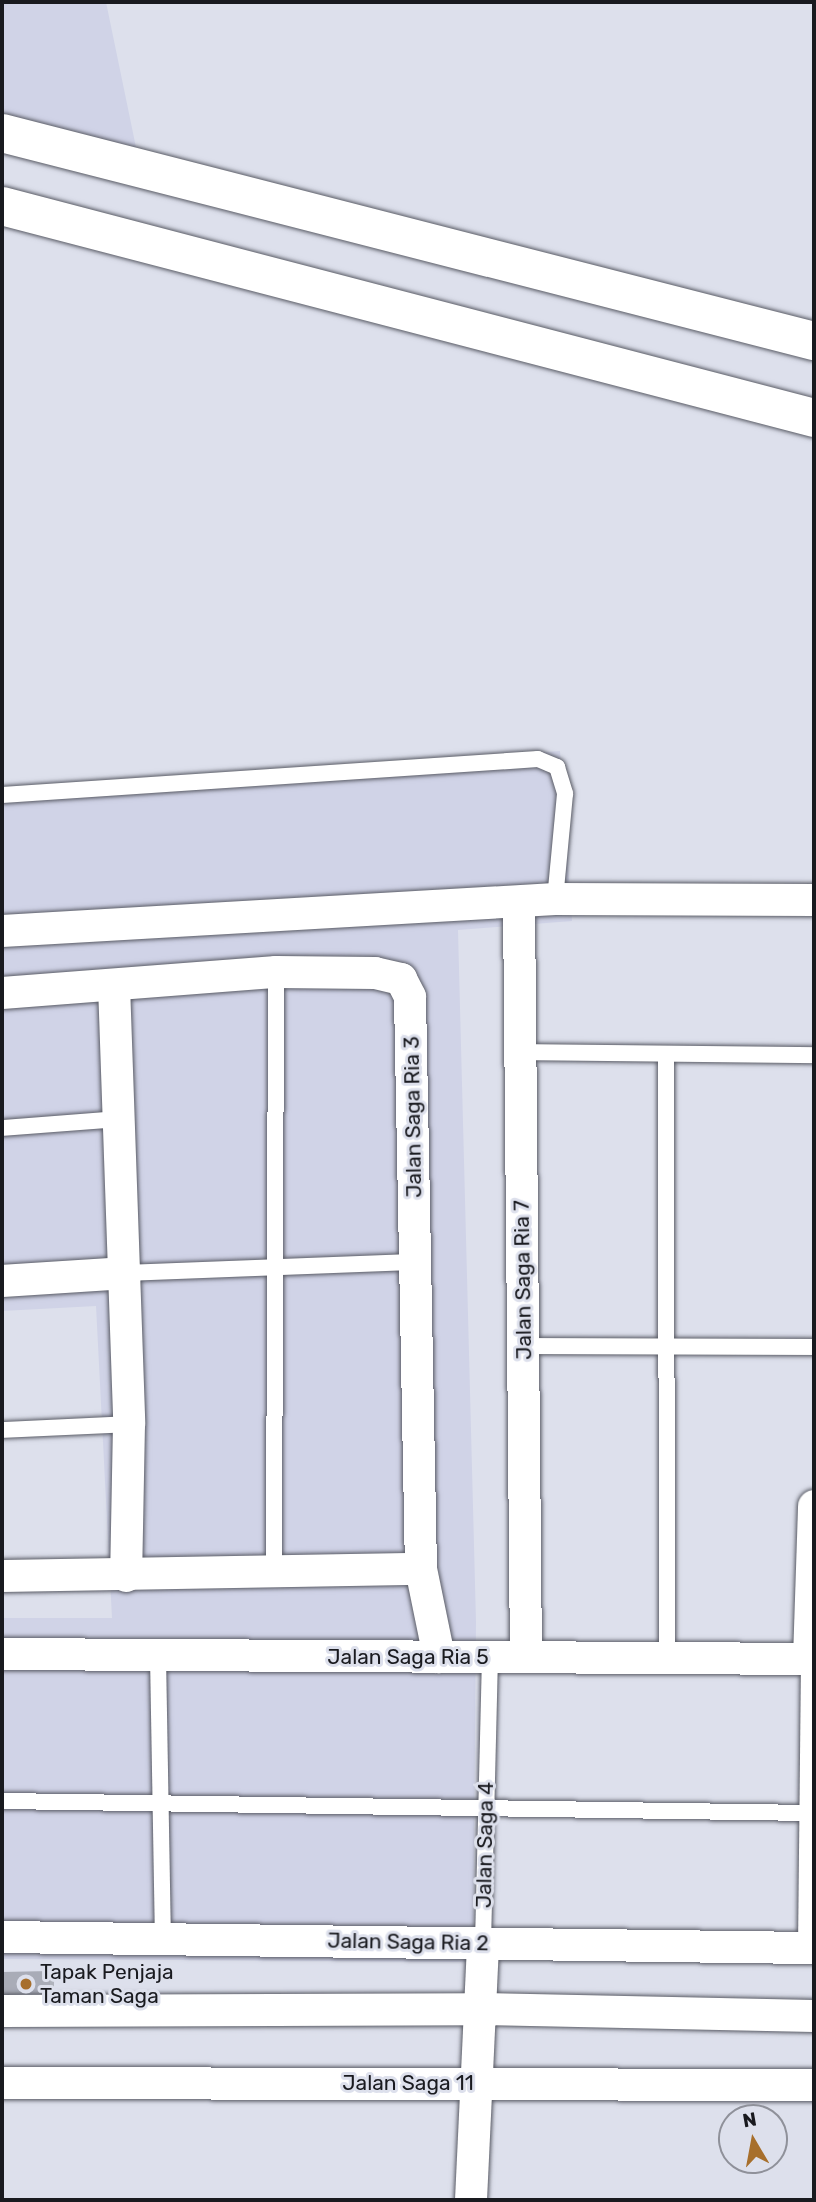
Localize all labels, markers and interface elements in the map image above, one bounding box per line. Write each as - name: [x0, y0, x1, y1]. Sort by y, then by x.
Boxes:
- street label: Jalan Saga Ria 3: [399, 1036, 427, 1198]
- street label: Jalan Saga Ria 7: [509, 1200, 537, 1360]
- street label: Jalan Saga Ria 5: [327, 1644, 489, 1670]
- street label: Jalan Saga 4: [471, 1782, 499, 1908]
- street label: Jalan Saga Ria 2: [327, 1928, 489, 1956]
- place label: Tapak Penjaja Taman Saga: [40, 1959, 174, 2009]
- marker: Tapak Penjaja Taman Saga: [18, 1976, 34, 1992]
- street label: Jalan Saga 11: [342, 2070, 474, 2096]
- north arrow: [718, 2104, 788, 2174]
- text: N: [741, 2107, 758, 2132]

